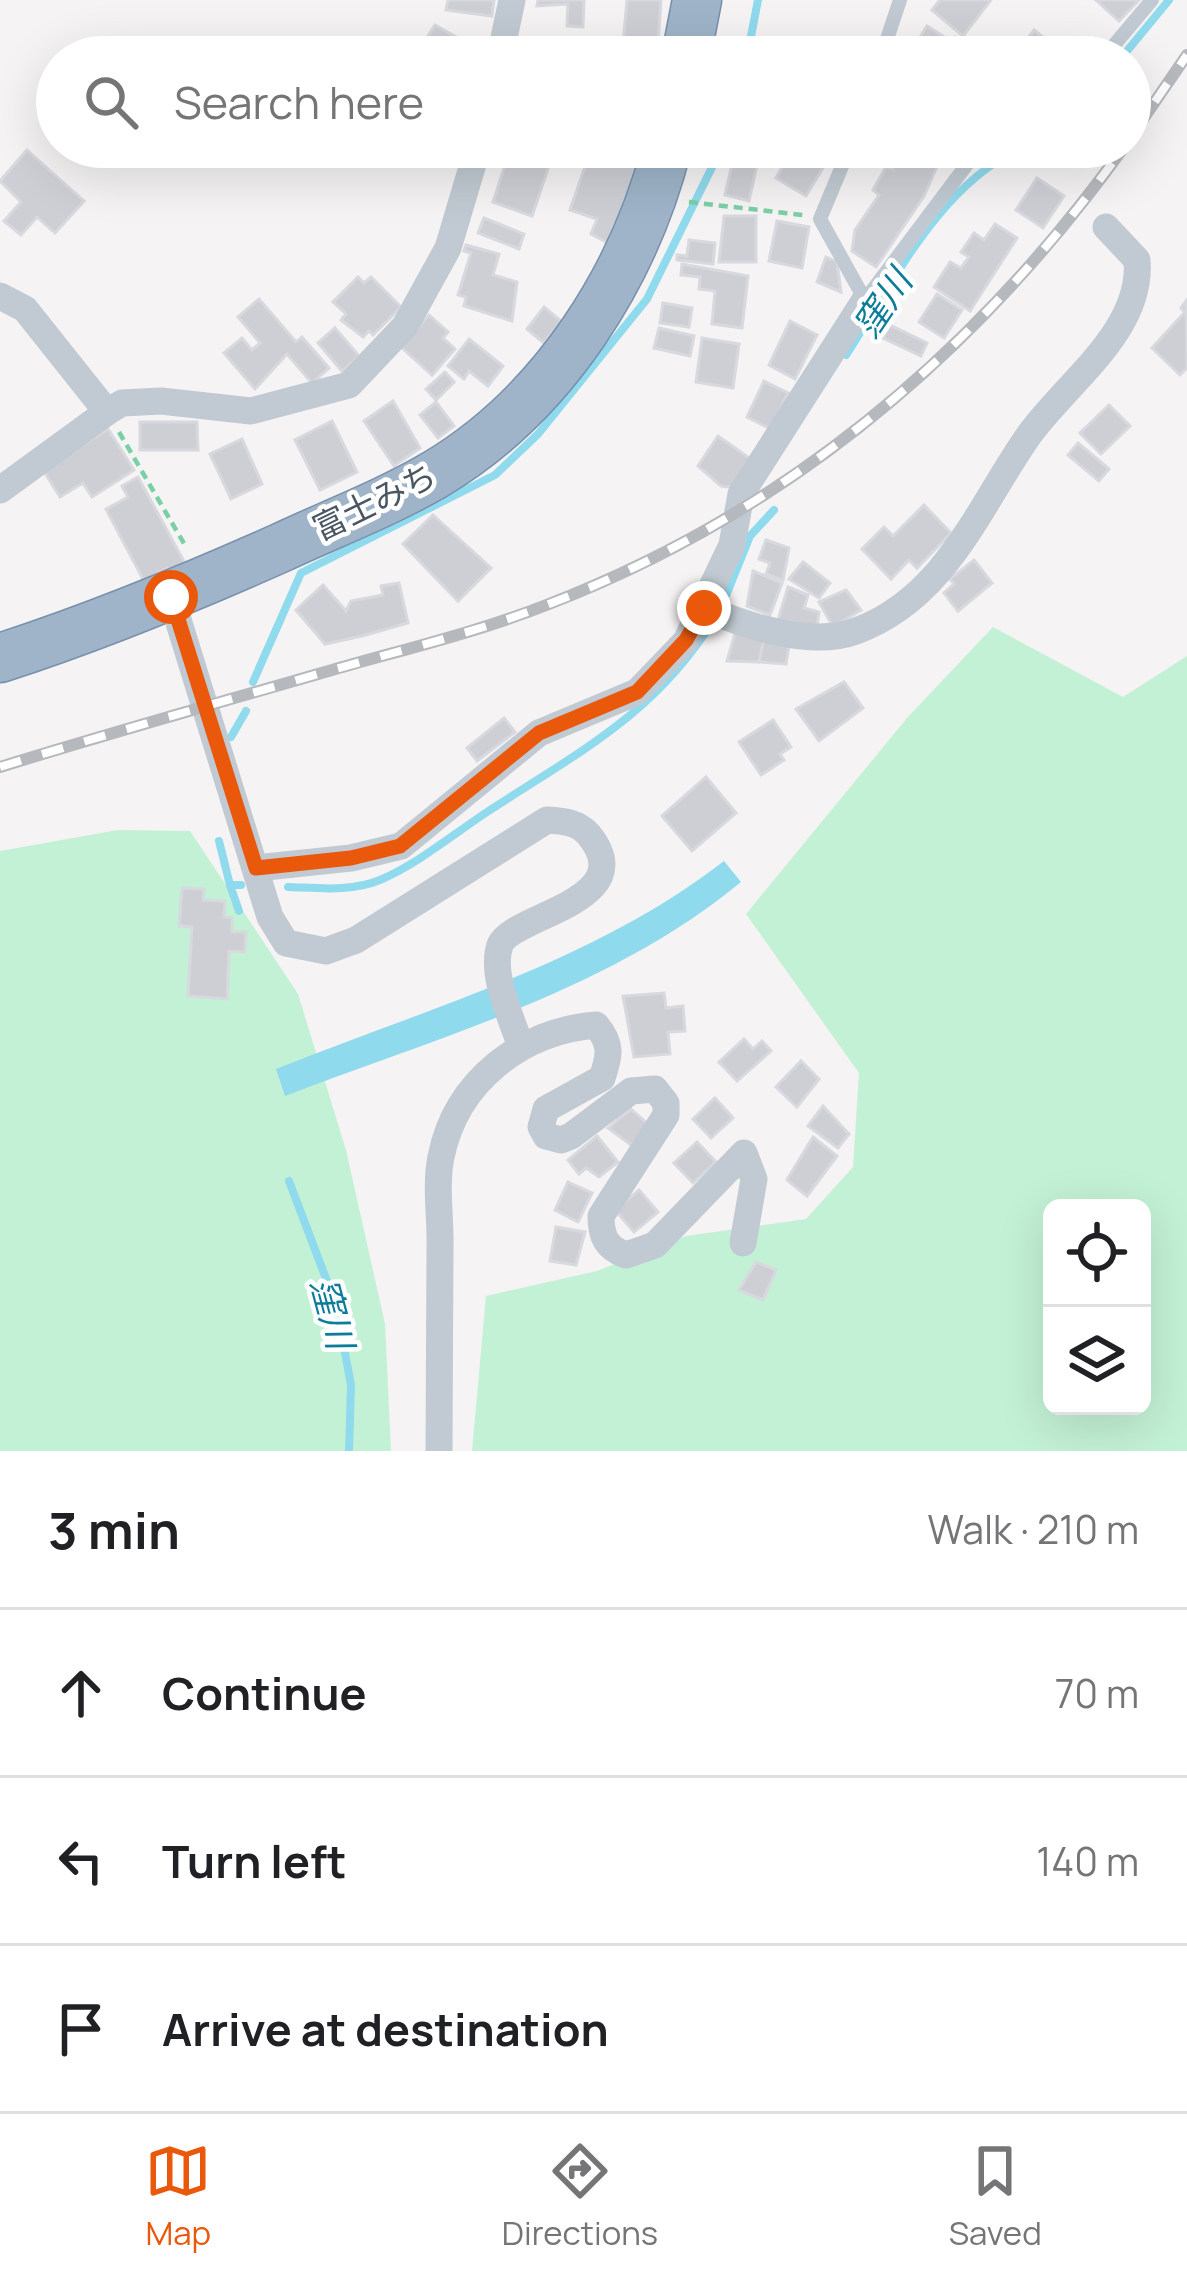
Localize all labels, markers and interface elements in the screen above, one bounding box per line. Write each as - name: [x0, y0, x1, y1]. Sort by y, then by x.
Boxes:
- search box: [36, 36, 1151, 168]
- icon: search: [78, 69, 144, 135]
- text: Search here: [174, 71, 424, 133]
- water label: 窪川: [842, 256, 925, 347]
- street label: 富士みち: [305, 452, 443, 550]
- route start: [144, 570, 198, 624]
- route end: [677, 581, 731, 635]
- map controls: [1043, 1199, 1151, 1415]
- button: locate: [1043, 1199, 1151, 1307]
- water label: 窪川: [300, 1272, 367, 1358]
- button: layers: [1043, 1307, 1151, 1415]
- text: 3 min: [48, 1495, 180, 1564]
- text: Walk · 210 m: [928, 1502, 1139, 1556]
- icon: ahead: [48, 1660, 114, 1726]
- text: Continue: [162, 1662, 367, 1724]
- text: 70 m: [1055, 1666, 1139, 1720]
- icon: left: [48, 1828, 114, 1894]
- text: Turn left: [162, 1830, 347, 1892]
- text: 140 m: [1036, 1834, 1139, 1888]
- icon: arrive: [48, 1996, 114, 2062]
- text: Arrive at destination: [162, 1998, 609, 2060]
- tab: Map: [145, 2138, 211, 2255]
- tab: Directions: [502, 2138, 658, 2255]
- tab: Saved: [949, 2138, 1042, 2255]

